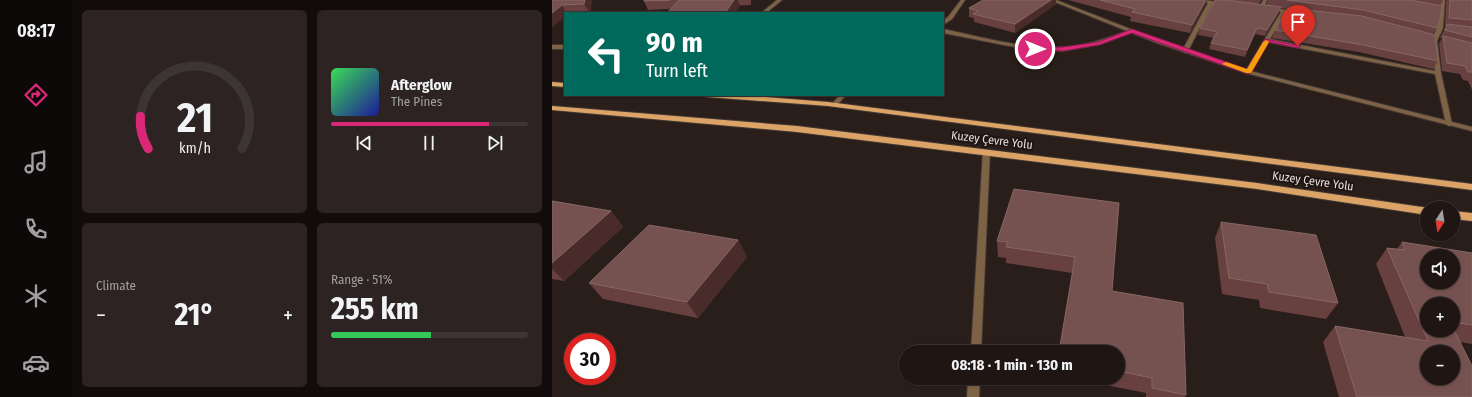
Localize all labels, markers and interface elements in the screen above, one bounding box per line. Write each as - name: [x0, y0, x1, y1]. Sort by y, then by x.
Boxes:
- pin: [1281, 5, 1315, 46]
- icon: arrive: [1287, 11, 1309, 33]
- text: 08:17: [17, 20, 55, 42]
- text: 90 m: [646, 26, 703, 59]
- icon: left: [580, 28, 632, 80]
- position arrow: [1014, 28, 1056, 70]
- text: Turn left: [646, 60, 708, 82]
- text: Afterglow: [391, 76, 452, 94]
- icon: directions: [22, 81, 50, 109]
- text: 21: [175, 93, 213, 143]
- text: The Pines: [391, 94, 442, 109]
- street label: Kuzey Çevre Yolu: [950, 128, 1034, 152]
- icon: previous: [353, 132, 375, 154]
- icon: pause: [418, 132, 440, 154]
- icon: next: [484, 132, 506, 154]
- text: km/h: [179, 140, 210, 157]
- icon: music: [22, 148, 50, 176]
- street label: Kuzey Çevre Yolu: [1271, 168, 1355, 194]
- north arrow: [1420, 201, 1460, 241]
- map controls: [1420, 201, 1460, 385]
- icon: phone: [22, 215, 50, 243]
- button: sound: [1420, 249, 1460, 289]
- text: Range · 51%: [331, 272, 393, 287]
- text: Climate: [96, 278, 136, 293]
- icon: climate: [22, 282, 50, 310]
- text: 255 km: [331, 291, 419, 327]
- text: 21°: [174, 297, 215, 333]
- button: +: [1420, 297, 1460, 337]
- text: −: [96, 302, 106, 329]
- text: +: [283, 302, 293, 329]
- speed limit sign: 30: [564, 333, 616, 385]
- button: −: [1420, 345, 1460, 385]
- icon: car: [22, 349, 50, 377]
- text: 08:18 · 1 min · 130 m: [951, 356, 1073, 374]

